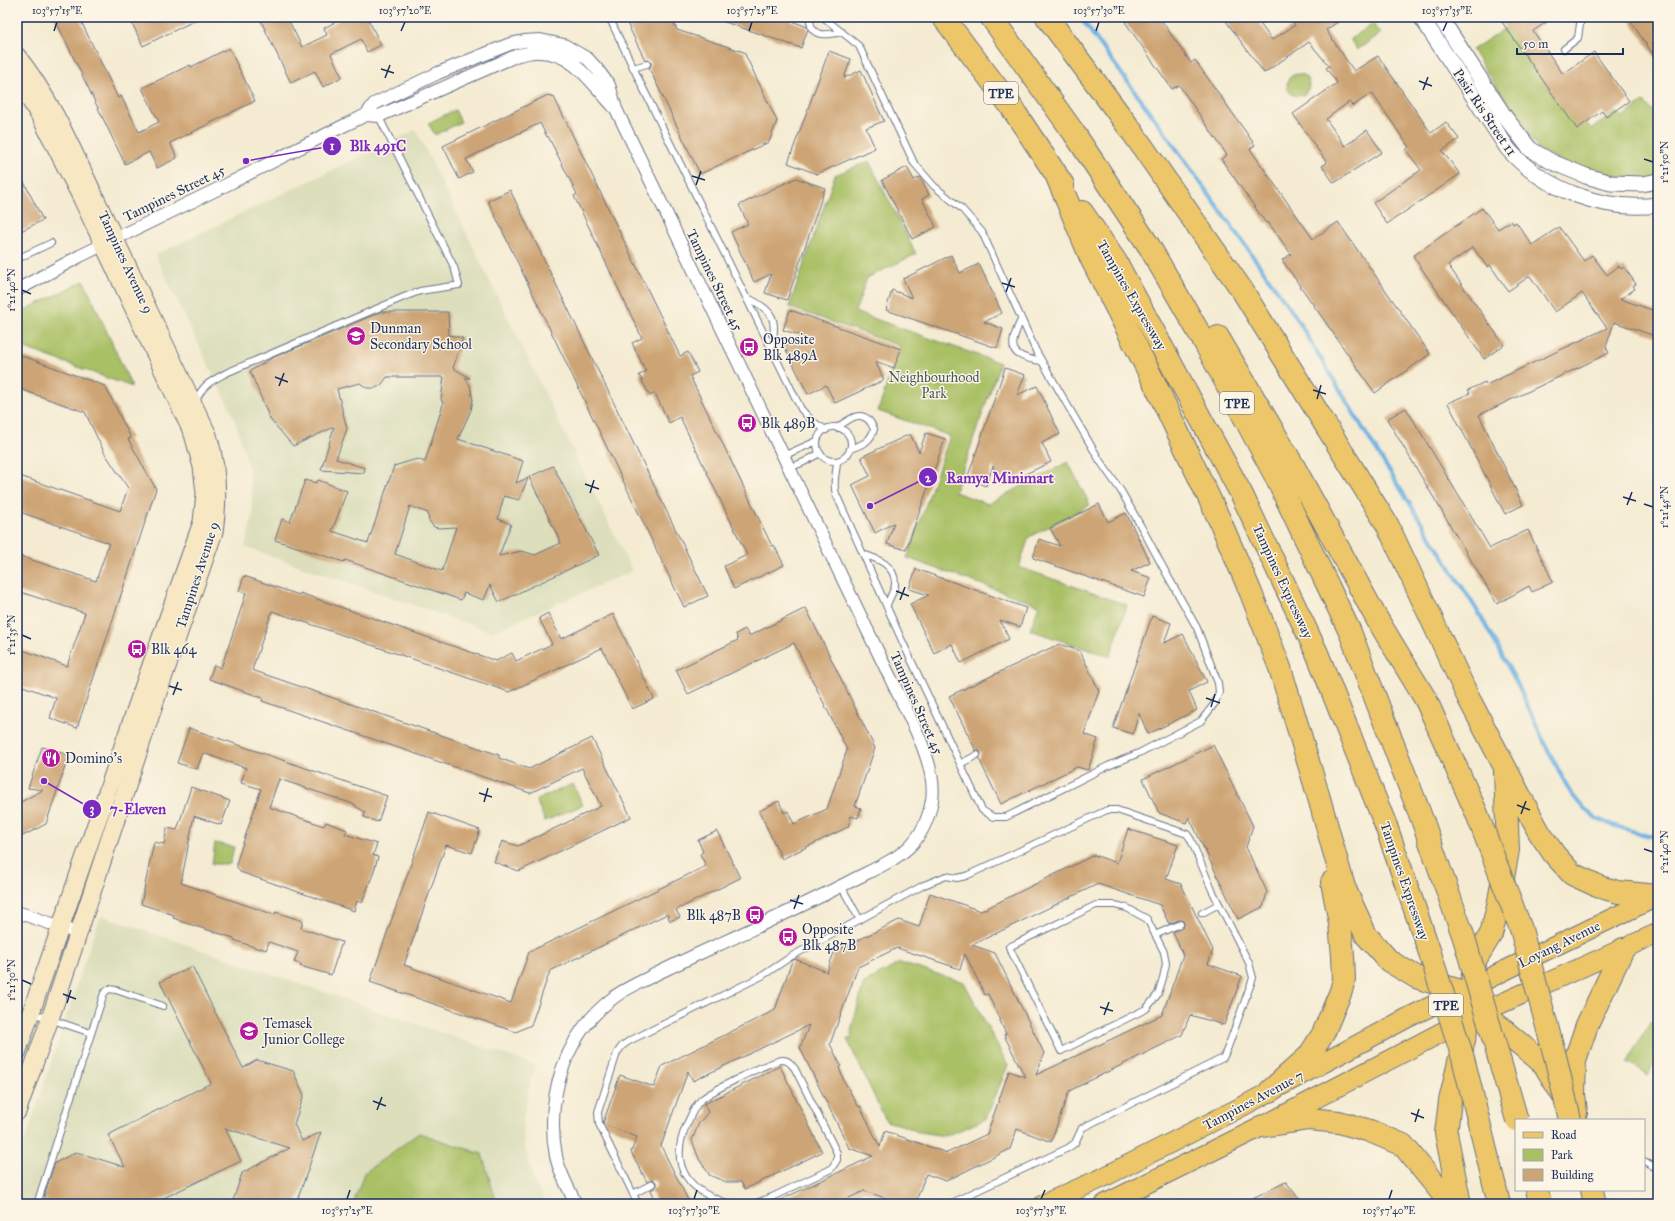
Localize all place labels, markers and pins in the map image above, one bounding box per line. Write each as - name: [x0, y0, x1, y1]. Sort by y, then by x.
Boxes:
- callout: Blk 491C: [322, 133, 415, 160]
- place label: Dunman Secondary School: [370, 320, 472, 353]
- school or university icon: Dunman Secondary School: [345, 325, 367, 347]
- place label: Opposite Blk 489A: [763, 331, 818, 364]
- bus stop icon: Opposite Blk 489A: [738, 336, 760, 358]
- bus stop icon: Blk 489B: [736, 412, 758, 434]
- place label: Blk 489B: [761, 415, 816, 432]
- callout: Ramya Minimart: [918, 464, 1062, 491]
- bus stop icon: Blk 464: [126, 638, 148, 660]
- place label: Blk 464: [151, 641, 198, 658]
- restaurant icon: Domino's: [40, 747, 62, 769]
- place label: Domino's: [65, 750, 122, 767]
- callout: 7-Eleven: [82, 795, 175, 822]
- bus stop icon: Blk 487B: [744, 904, 766, 926]
- place label: Blk 487B: [686, 907, 741, 924]
- place label: Opposite Blk 487B: [802, 921, 857, 954]
- bus stop icon: Opposite Blk 487B: [777, 926, 799, 948]
- place label: Temasek Junior College: [261, 1015, 345, 1049]
- school or university icon: Temasek Junior College: [238, 1020, 260, 1042]

